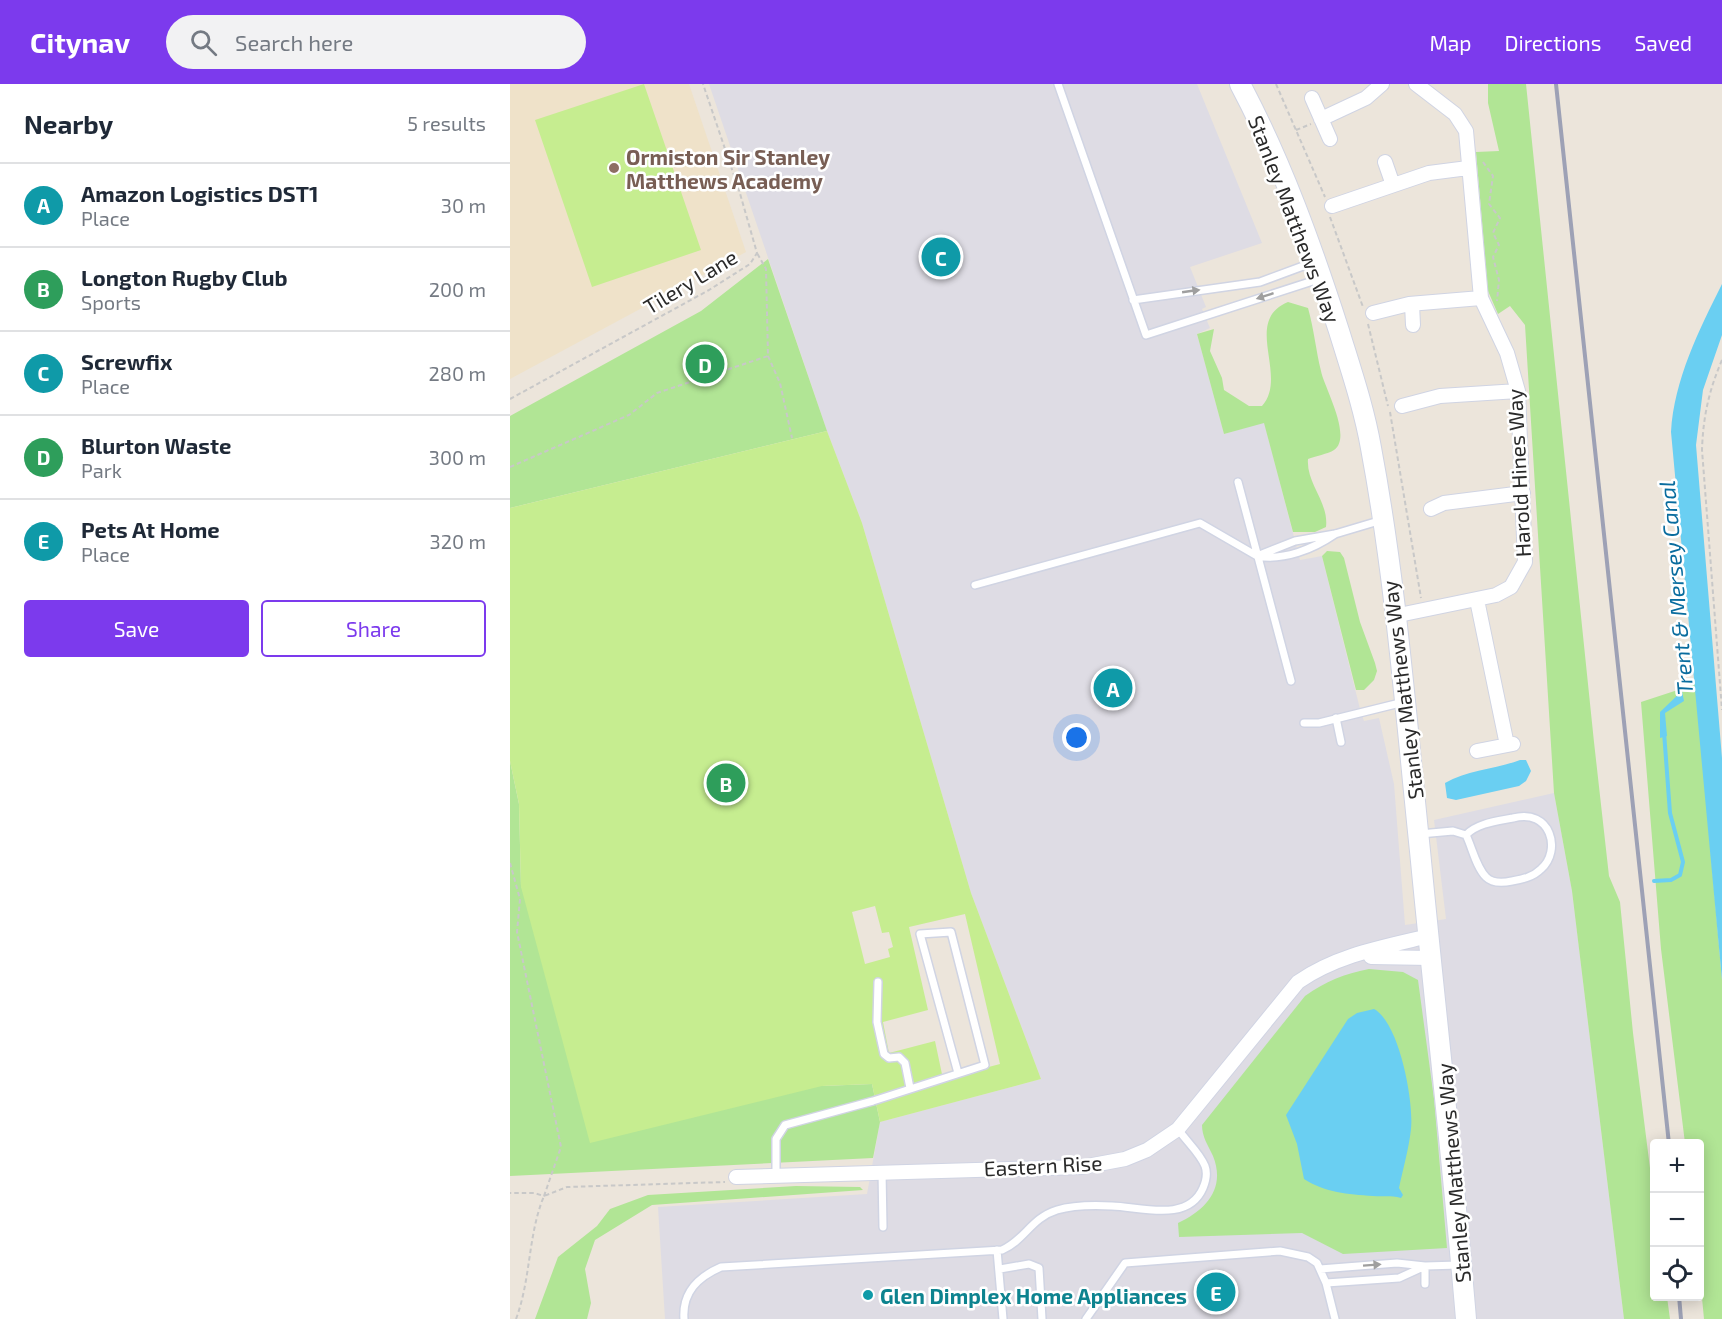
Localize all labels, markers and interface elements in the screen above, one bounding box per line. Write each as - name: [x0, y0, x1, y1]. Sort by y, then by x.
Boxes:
- search box: [166, 15, 586, 69]
- text: Citynav: [30, 25, 130, 59]
- icon: search: [187, 26, 220, 59]
- text: Search here: [235, 29, 353, 55]
- text: Map: [1429, 30, 1472, 55]
- text: Directions: [1505, 30, 1601, 55]
- text: Saved: [1634, 30, 1692, 55]
- text: Nearby: [24, 108, 113, 139]
- text: 5 results: [407, 111, 486, 135]
- street label: Stanley Matthews Way: [1244, 112, 1346, 326]
- place label: Ormiston Sir Stanley Matthews Academy: [626, 144, 830, 194]
- marker: Ormiston Sir Stanley Matthews Academy: [607, 161, 621, 175]
- text: Amazon Logistics DST1: [81, 180, 319, 206]
- text: A: [37, 193, 50, 217]
- text: 30 m: [441, 193, 486, 217]
- text: Place: [81, 206, 130, 230]
- pin: C: [922, 234, 960, 279]
- street label: Tilery Lane: [639, 243, 741, 319]
- text: Longton Rugby Club: [81, 264, 288, 290]
- text: B: [37, 277, 50, 301]
- text: 200 m: [429, 277, 486, 301]
- one-way arrow: [1181, 287, 1200, 296]
- text: Sports: [81, 290, 141, 314]
- one-way arrow: [1256, 292, 1274, 301]
- pin: D: [686, 342, 724, 386]
- text: Screwfix: [81, 348, 173, 374]
- text: C: [38, 361, 49, 385]
- text: 280 m: [429, 361, 486, 385]
- text: Place: [81, 374, 130, 398]
- street label: Harold Hines Way: [1501, 388, 1535, 558]
- text: Blurton Waste: [81, 432, 231, 458]
- text: D: [37, 445, 50, 469]
- text: 300 m: [429, 445, 486, 469]
- text: Park: [81, 458, 122, 482]
- water label: Trent & Mersey Canal: [1653, 480, 1698, 696]
- text: Pets At Home: [81, 516, 220, 542]
- text: E: [38, 529, 49, 553]
- text: 320 m: [430, 529, 486, 553]
- text: Place: [81, 542, 130, 566]
- street label: Stanley Matthews Way: [1376, 579, 1428, 801]
- button: Save: [24, 600, 249, 657]
- button: Share: [261, 600, 486, 657]
- pin: A: [1094, 666, 1132, 710]
- your location: [1062, 723, 1091, 752]
- pin: B: [706, 760, 746, 806]
- street label: Stanley Matthews Way: [1431, 1062, 1475, 1284]
- map controls: [1650, 1139, 1704, 1301]
- button: +: [1650, 1139, 1704, 1193]
- street label: Eastern Rise: [983, 1149, 1103, 1181]
- button: −: [1650, 1193, 1704, 1247]
- button: locate: [1650, 1247, 1704, 1301]
- one-way arrow: [1363, 1260, 1382, 1269]
- pin: E: [1196, 1270, 1236, 1314]
- place label: Glen Dimplex Home Appliances: [880, 1283, 1187, 1308]
- marker: Glen Dimplex Home Appliances: [861, 1288, 875, 1302]

